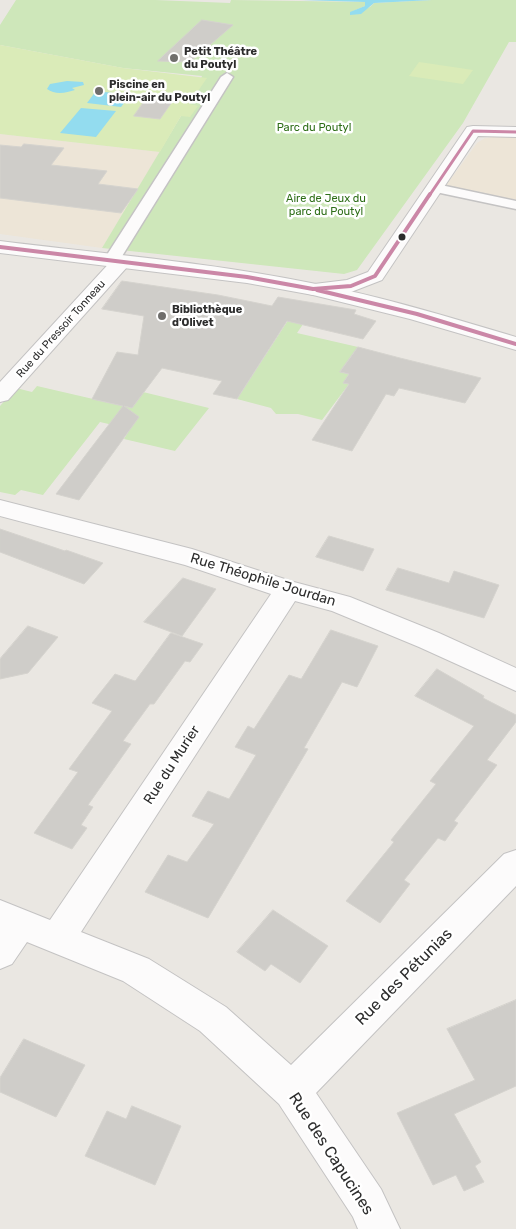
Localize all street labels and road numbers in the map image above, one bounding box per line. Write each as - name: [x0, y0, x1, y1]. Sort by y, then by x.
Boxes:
- street label: Rue du Pressoir Tonneau: [14, 277, 108, 381]
- street label: Rue Théophile Jourdan: [188, 550, 338, 610]
- street label: Rue du Murier: [140, 722, 204, 808]
- street label: Rue des Pétunias: [352, 925, 456, 1029]
- street label: Rue des Capucines: [284, 1089, 378, 1219]

